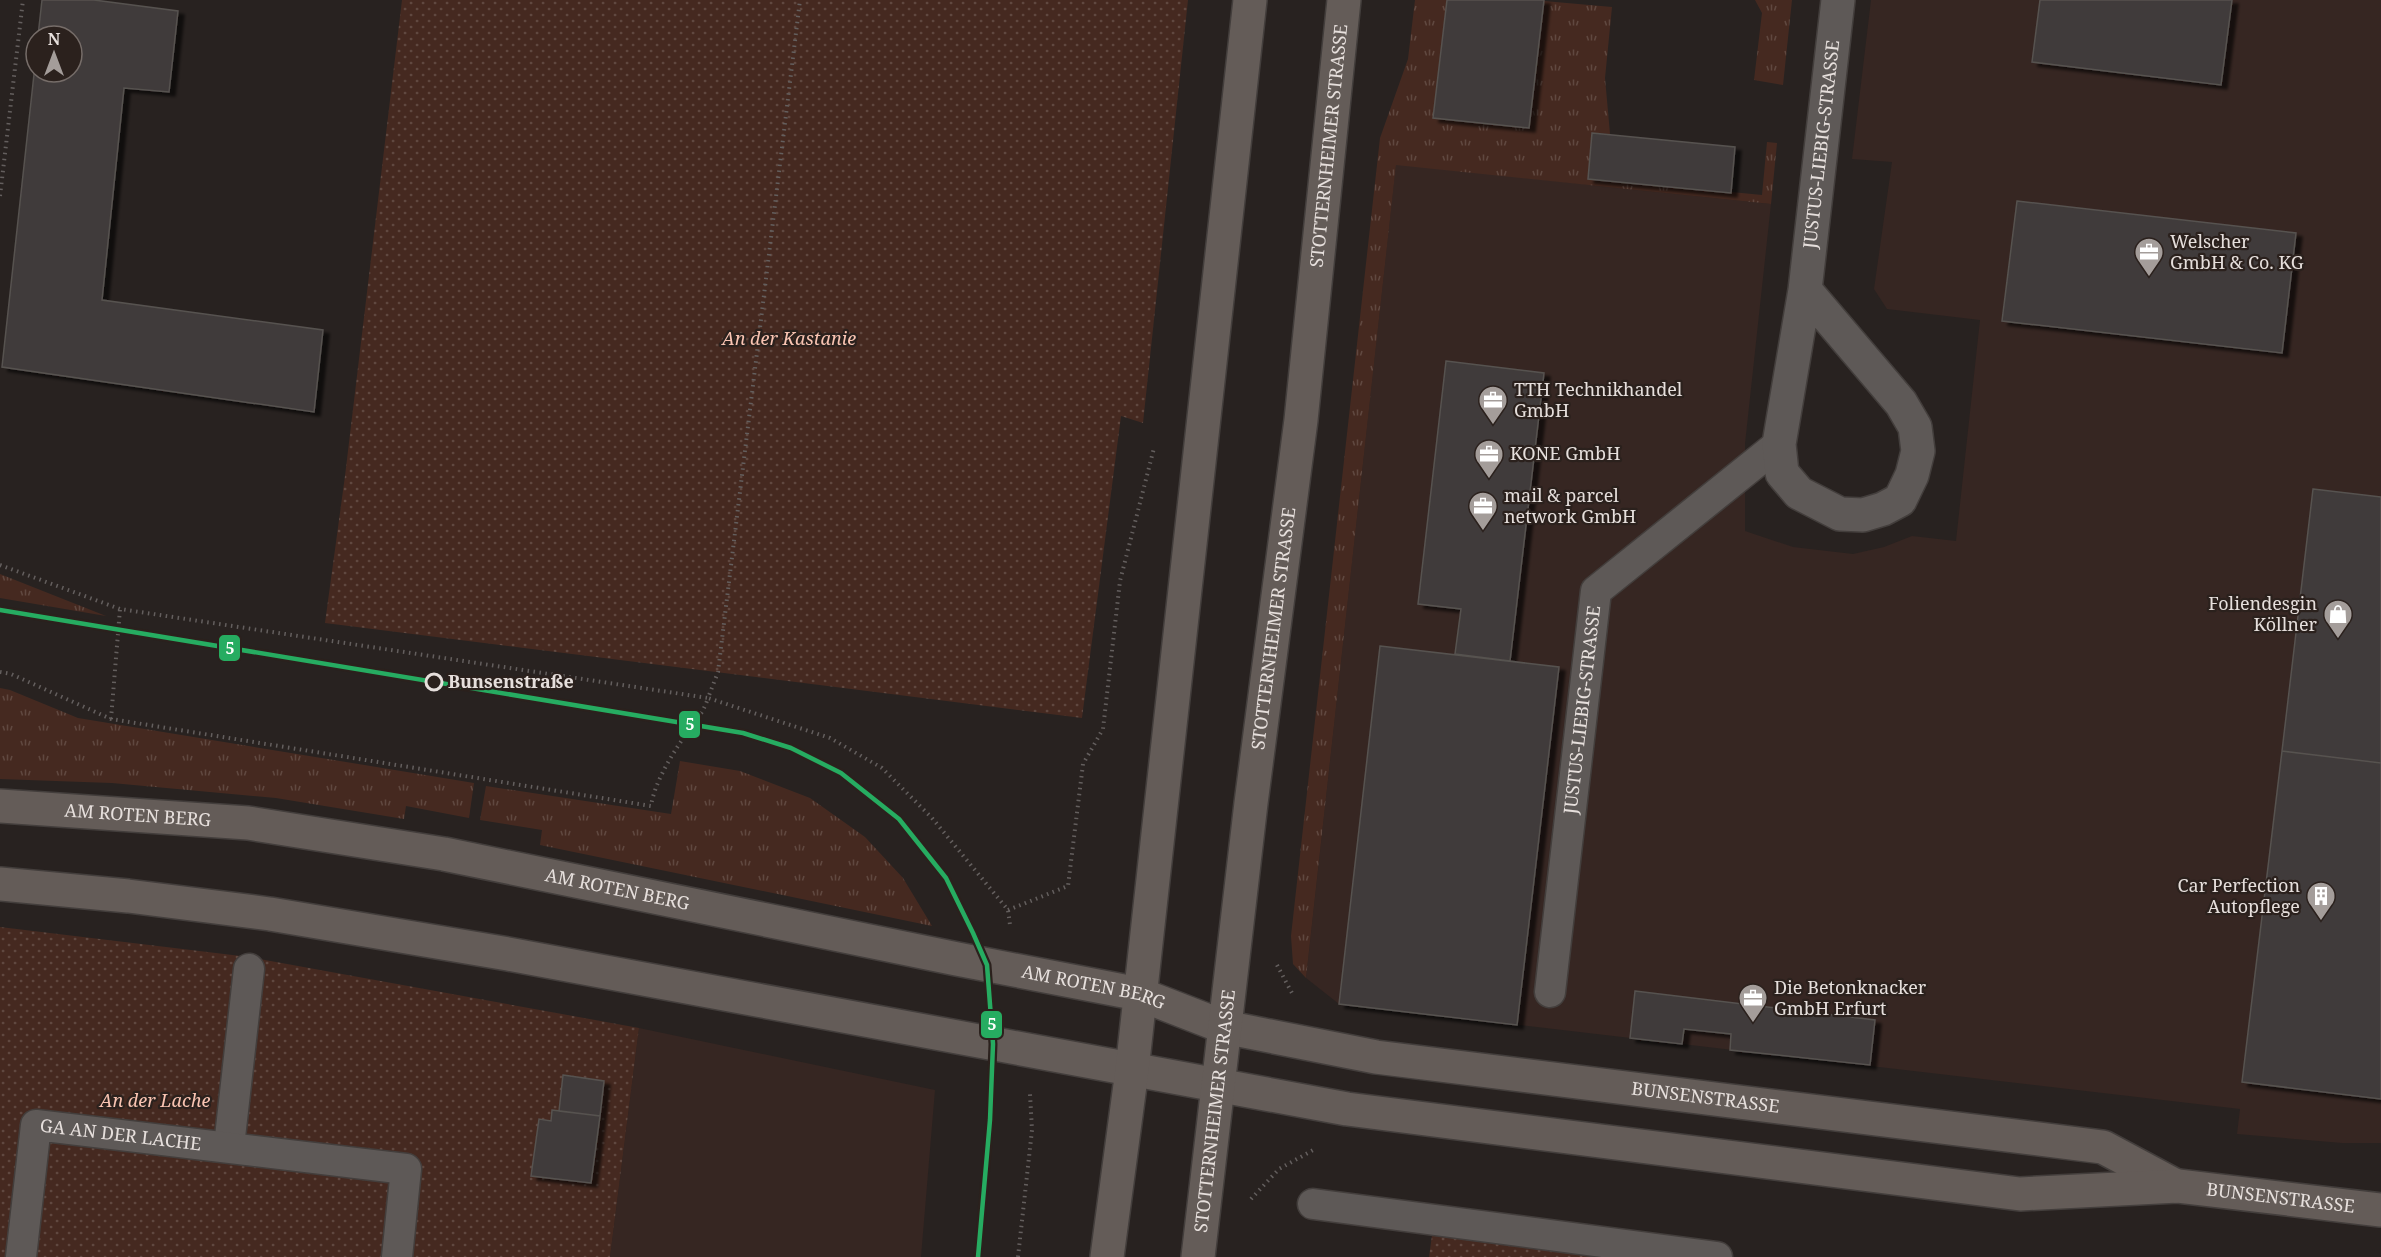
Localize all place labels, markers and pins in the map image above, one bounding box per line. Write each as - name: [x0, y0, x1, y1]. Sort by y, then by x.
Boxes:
- place label: Welscher GmbH & Co. KG: [2170, 229, 2304, 274]
- office icon: Welscher GmbH & Co. KG: [2133, 236, 2165, 278]
- place label: TTH Technikhandel GmbH: [1514, 377, 1683, 422]
- office icon: TTH Technikhandel GmbH: [1477, 384, 1509, 426]
- office icon: KONE GmbH: [1473, 438, 1505, 480]
- place label: KONE GmbH: [1510, 441, 1620, 465]
- place label: mail & parcel network GmbH: [1504, 483, 1636, 528]
- office icon: mail & parcel network GmbH: [1467, 490, 1499, 532]
- place label: Foliendesgin Köllner: [2208, 591, 2318, 636]
- shop icon: Foliendesgin Köllner: [2322, 598, 2354, 640]
- place label: Bunsenstraße: [448, 669, 574, 693]
- marker: Bunsenstraße: [425, 673, 443, 691]
- place label: Car Perfection Autopflege: [2177, 873, 2300, 918]
- building icon: Car Perfection Autopflege: [2305, 880, 2337, 922]
- place label: Die Betonknacker GmbH Erfurt: [1774, 975, 1927, 1020]
- office icon: Die Betonknacker GmbH Erfurt: [1737, 982, 1769, 1024]

